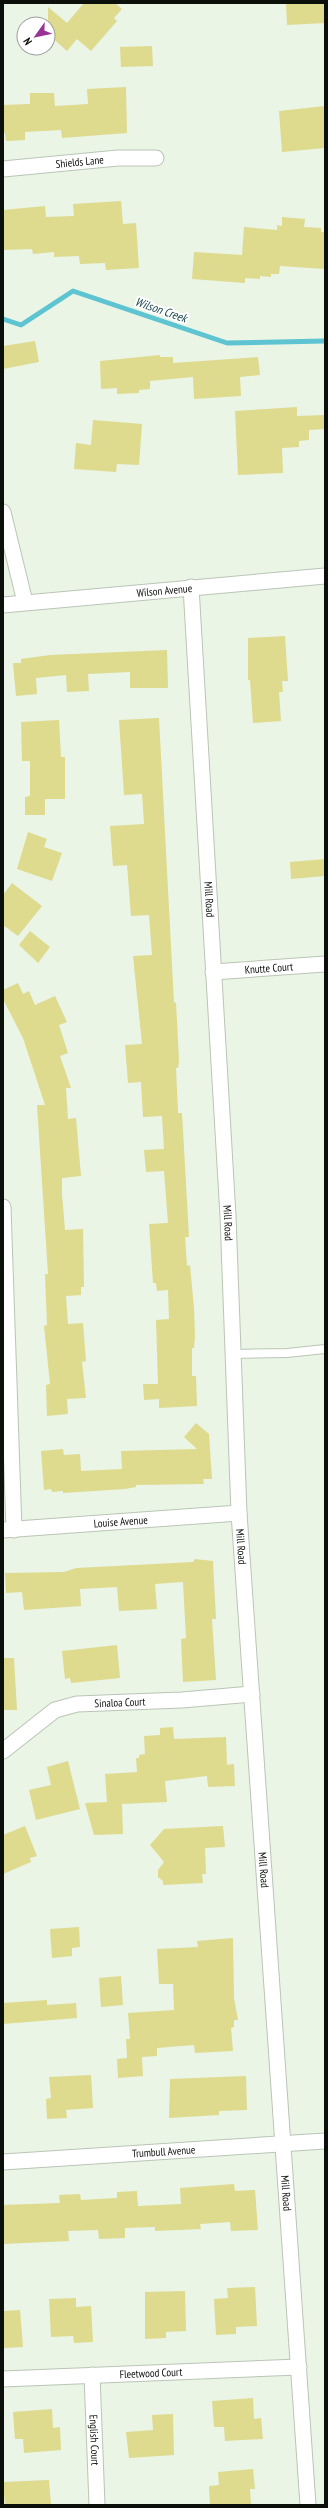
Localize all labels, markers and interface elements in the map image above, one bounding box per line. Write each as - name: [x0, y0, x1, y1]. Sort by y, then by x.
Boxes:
- north arrow: [16, 16, 56, 56]
- text: N: [20, 35, 35, 48]
- street label: Shields Lane: [55, 152, 105, 171]
- water label: Wilson Creek: [133, 294, 190, 326]
- street label: Wilson Avenue: [136, 581, 193, 600]
- street label: Mill Road: [201, 881, 217, 918]
- street label: Knutte Court: [244, 959, 293, 977]
- street label: Mill Road: [220, 1205, 236, 1241]
- street label: Louise Avenue: [93, 1513, 149, 1530]
- street label: Mill Road: [233, 1528, 250, 1565]
- street label: Sinaloa Court: [94, 1694, 146, 1710]
- street label: Mill Road: [256, 1852, 272, 1888]
- street label: Trumbull Avenue: [131, 2142, 196, 2161]
- street label: Mill Road: [278, 2175, 295, 2212]
- street label: Fleetwood Court: [119, 2365, 183, 2381]
- street label: English Court: [87, 2414, 102, 2466]

